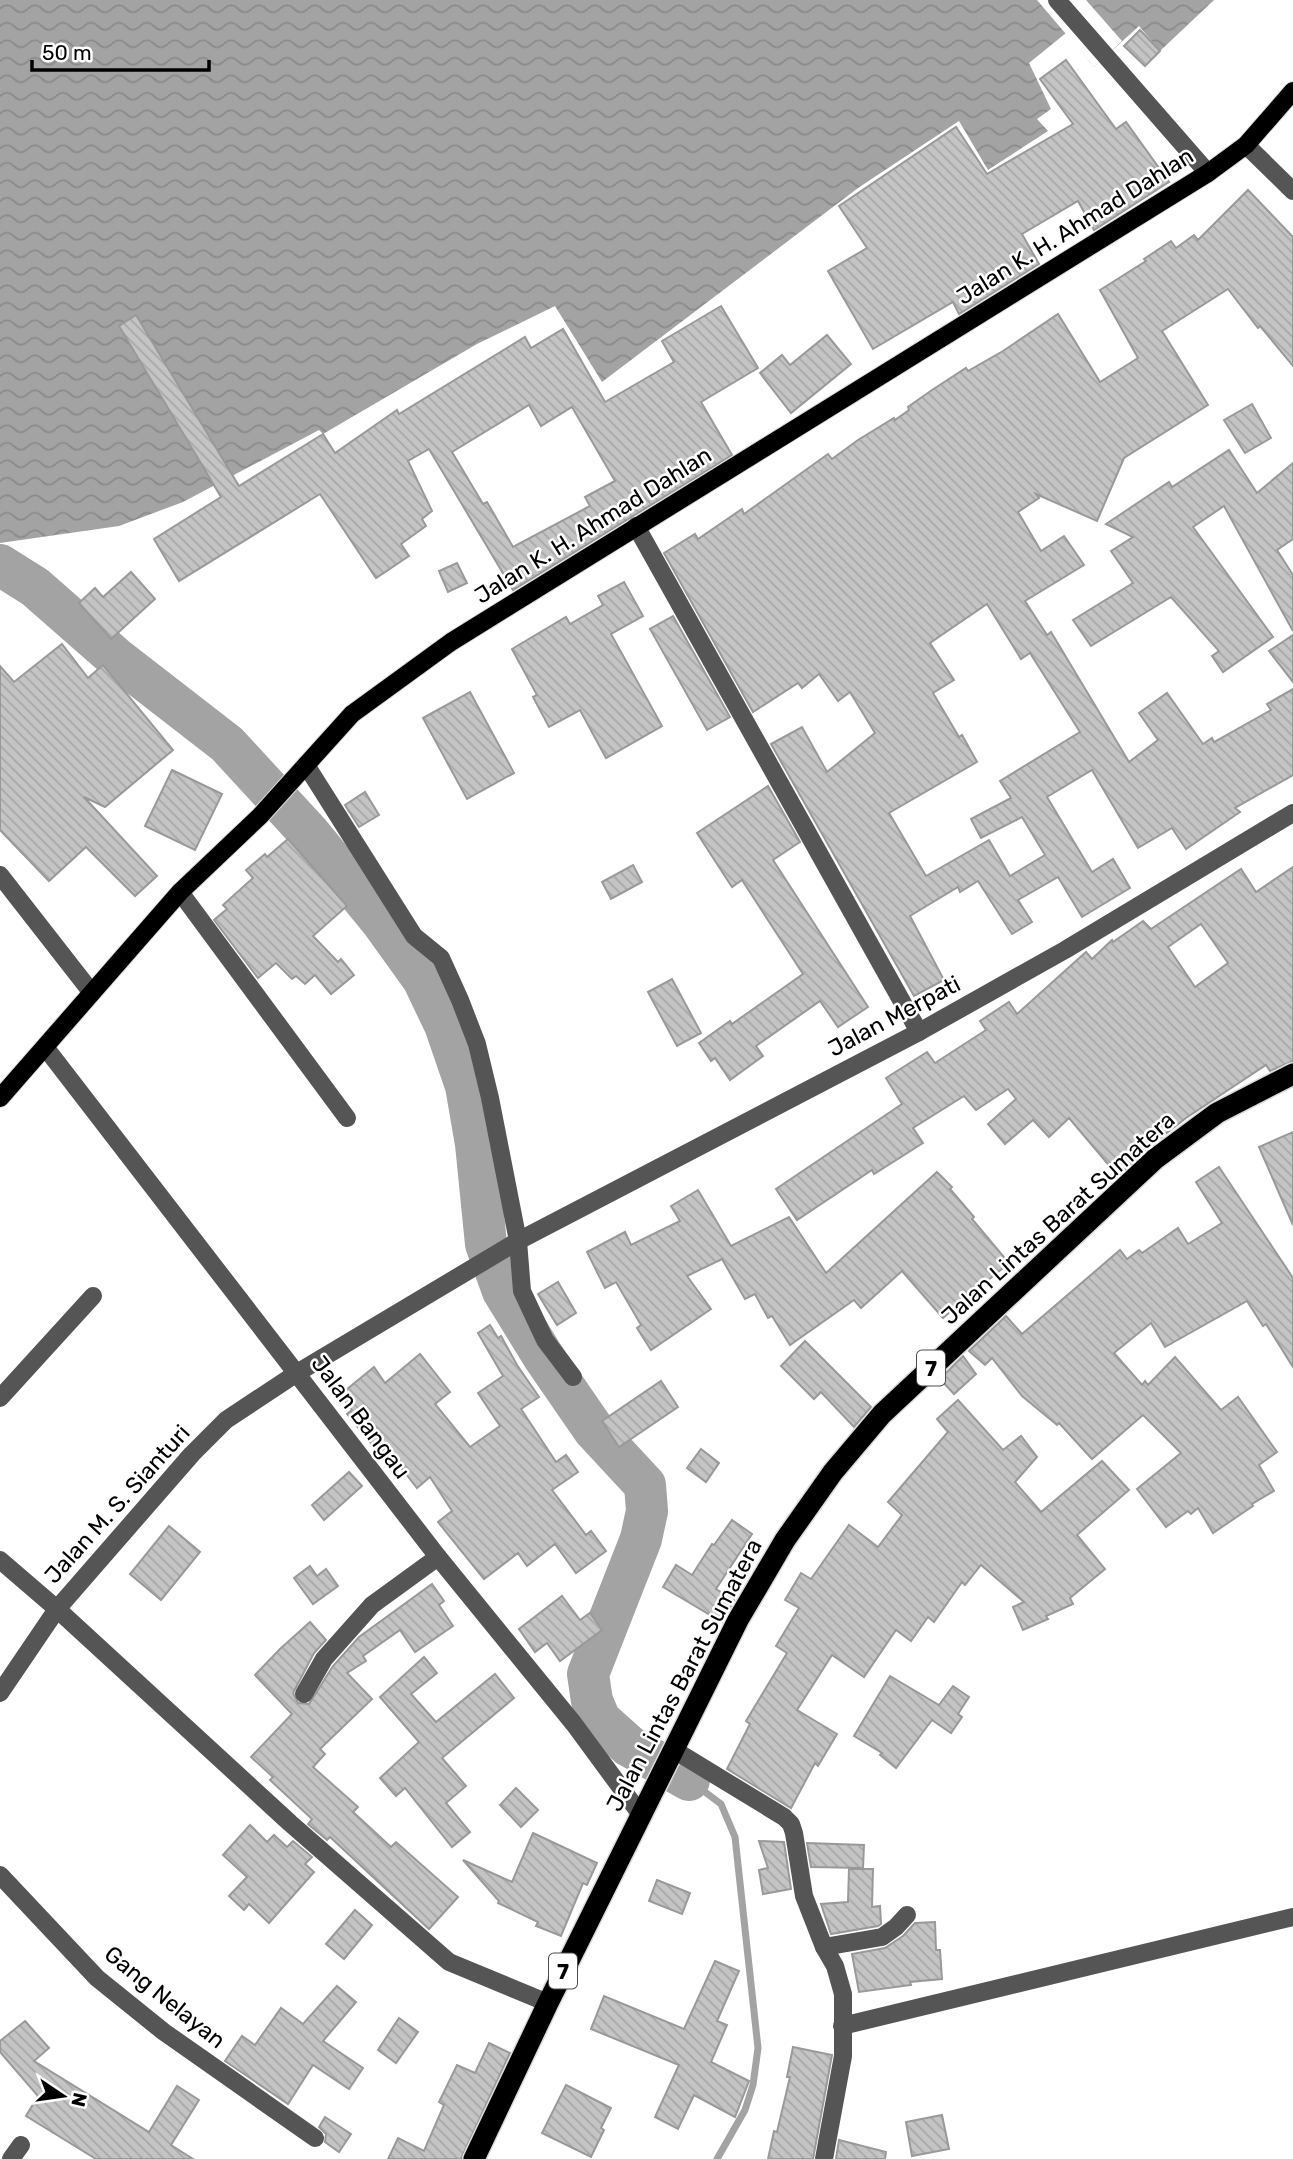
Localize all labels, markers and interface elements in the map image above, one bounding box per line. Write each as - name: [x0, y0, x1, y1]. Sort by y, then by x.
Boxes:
- scale bar: [32, 28, 208, 72]
- text: 50 m: [42, 40, 92, 65]
- street label: Jalan K. H. Ahmad Dahlan: [951, 142, 1199, 310]
- street label: Jalan K. H. Ahmad Dahlan: [469, 441, 717, 609]
- street label: Jalan Merpati: [823, 969, 965, 1063]
- street label: Jalan Lintas Barat Sumatera: [935, 1106, 1181, 1330]
- street label: Jalan Bangau: [305, 1350, 417, 1484]
- road number: 7: [917, 1350, 945, 1386]
- street label: Jalan M. S. Sianturi: [38, 1419, 196, 1589]
- street label: Jalan Lintas Barat Sumatera: [600, 1534, 768, 1816]
- street label: Gang Nelayan: [99, 1940, 231, 2054]
- road number: 7: [549, 1954, 577, 1988]
- north arrow: [28, 2061, 98, 2131]
- text: N: [66, 2090, 92, 2109]

